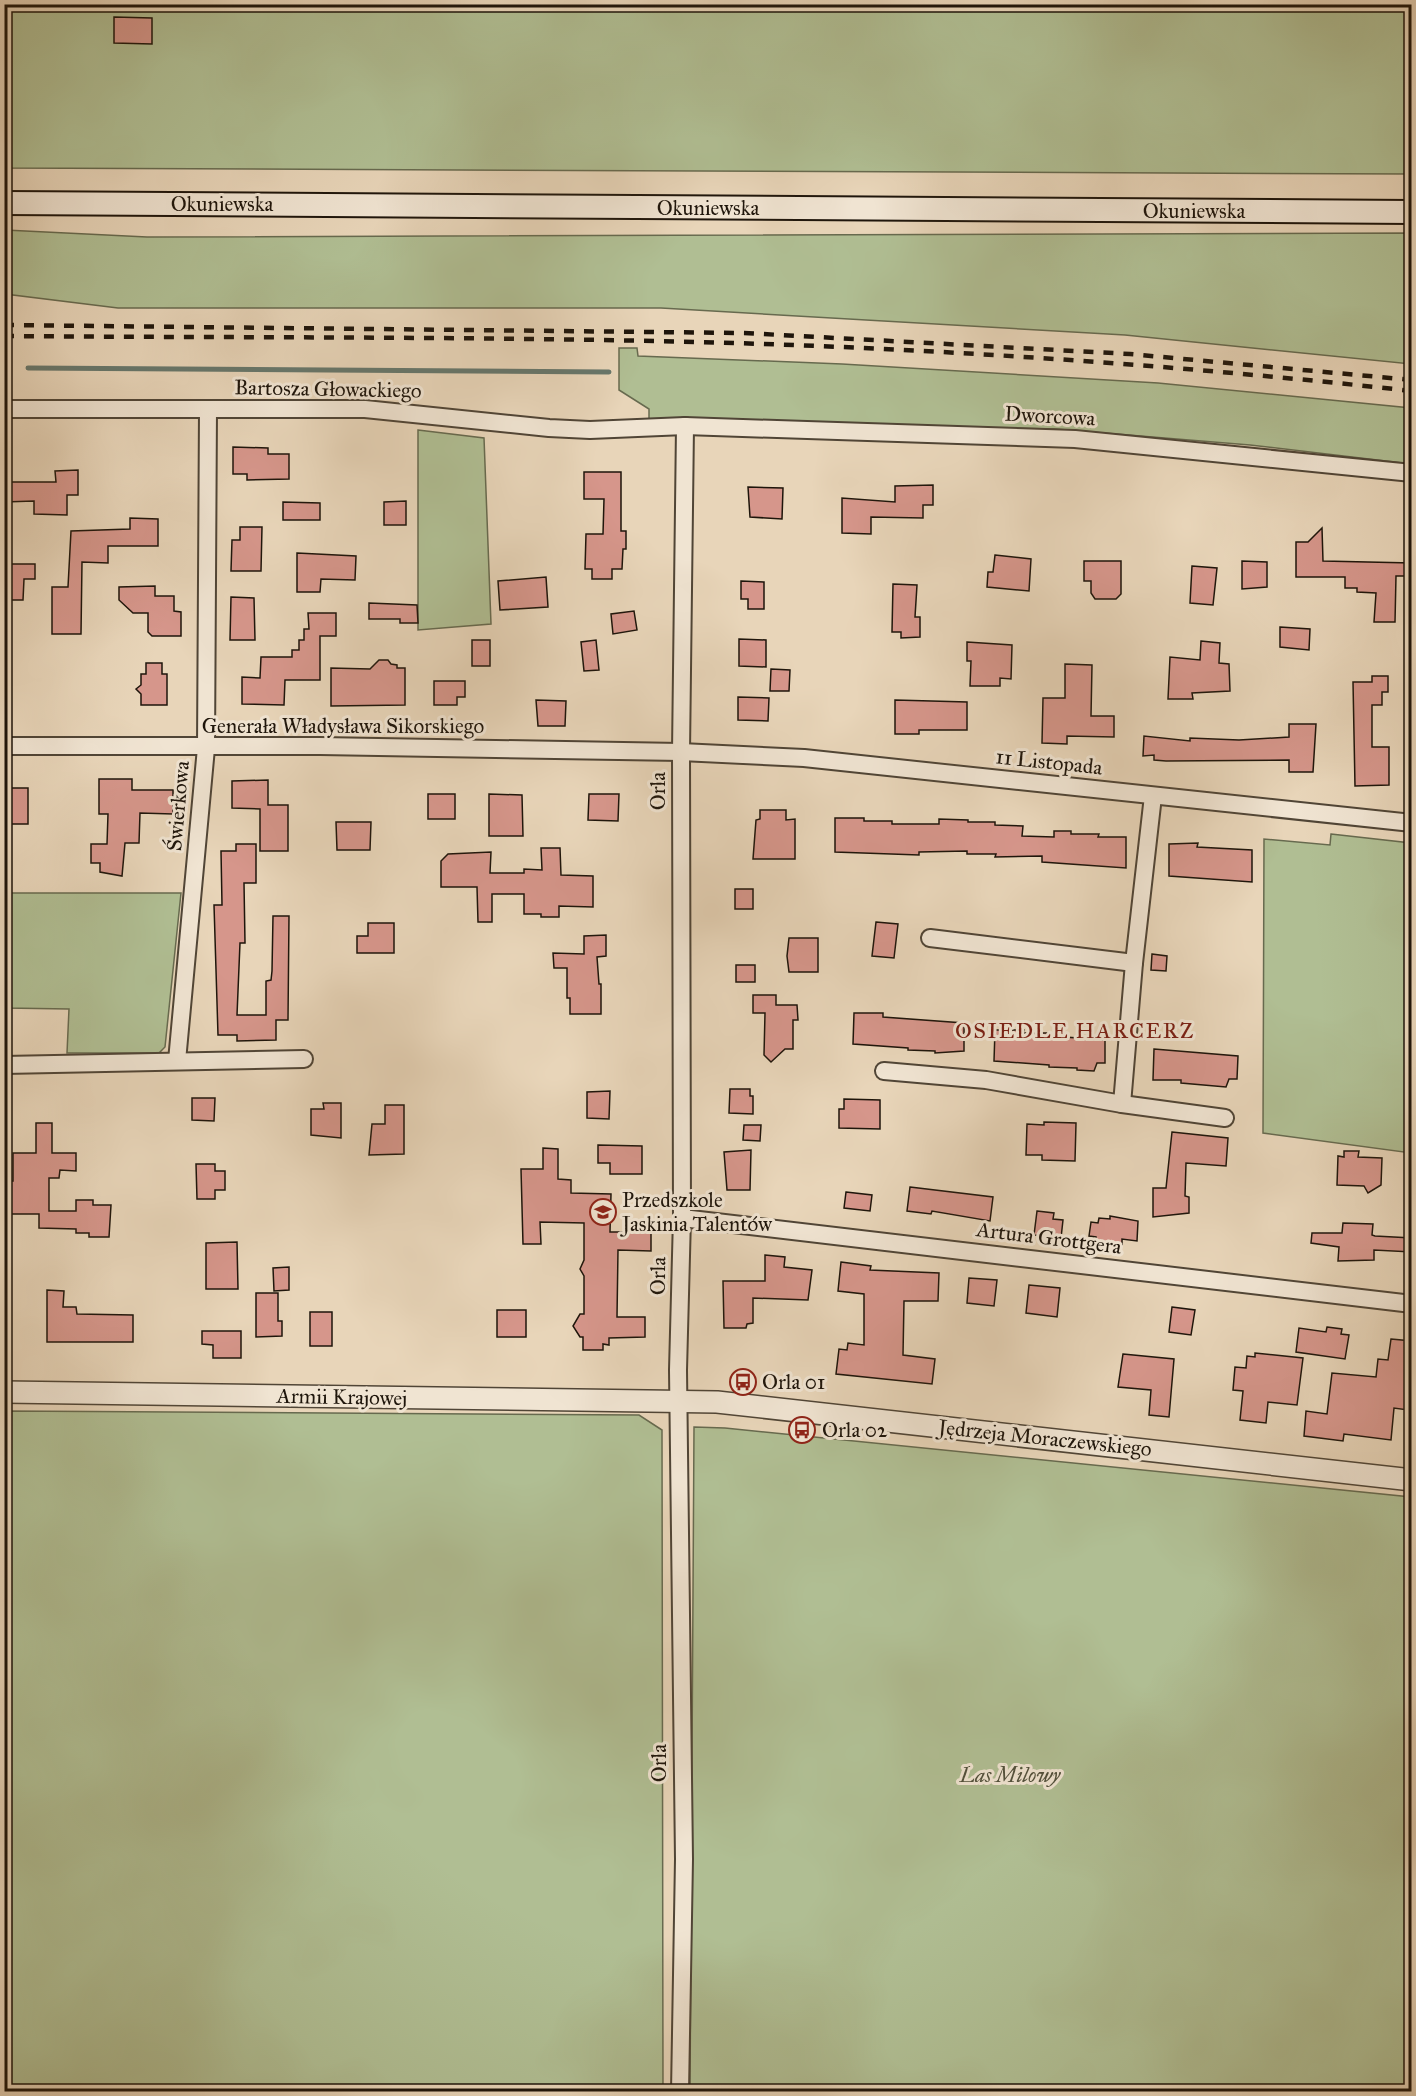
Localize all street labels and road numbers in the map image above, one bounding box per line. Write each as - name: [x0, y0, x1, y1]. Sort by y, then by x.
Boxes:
- street label: Okuniewska: [171, 191, 273, 217]
- street label: Okuniewska: [657, 195, 759, 221]
- street label: Okuniewska: [1143, 198, 1245, 224]
- street label: Bartosza Głowackiego: [234, 374, 422, 404]
- street label: Dworcowa: [1004, 401, 1096, 431]
- street label: Generała Władysława Sikorskiego: [202, 713, 485, 739]
- street label: 11 Listopada: [994, 743, 1104, 781]
- street label: Świerkowa: [160, 760, 195, 852]
- street label: Orla: [645, 772, 671, 810]
- street label: Artura Grottgera: [974, 1216, 1123, 1260]
- street label: Orla: [645, 1256, 671, 1295]
- street label: Armii Krajowej: [275, 1383, 408, 1411]
- street label: Jędrzeja Moraczewskiego: [935, 1414, 1153, 1462]
- street label: Orla: [646, 1744, 672, 1782]

